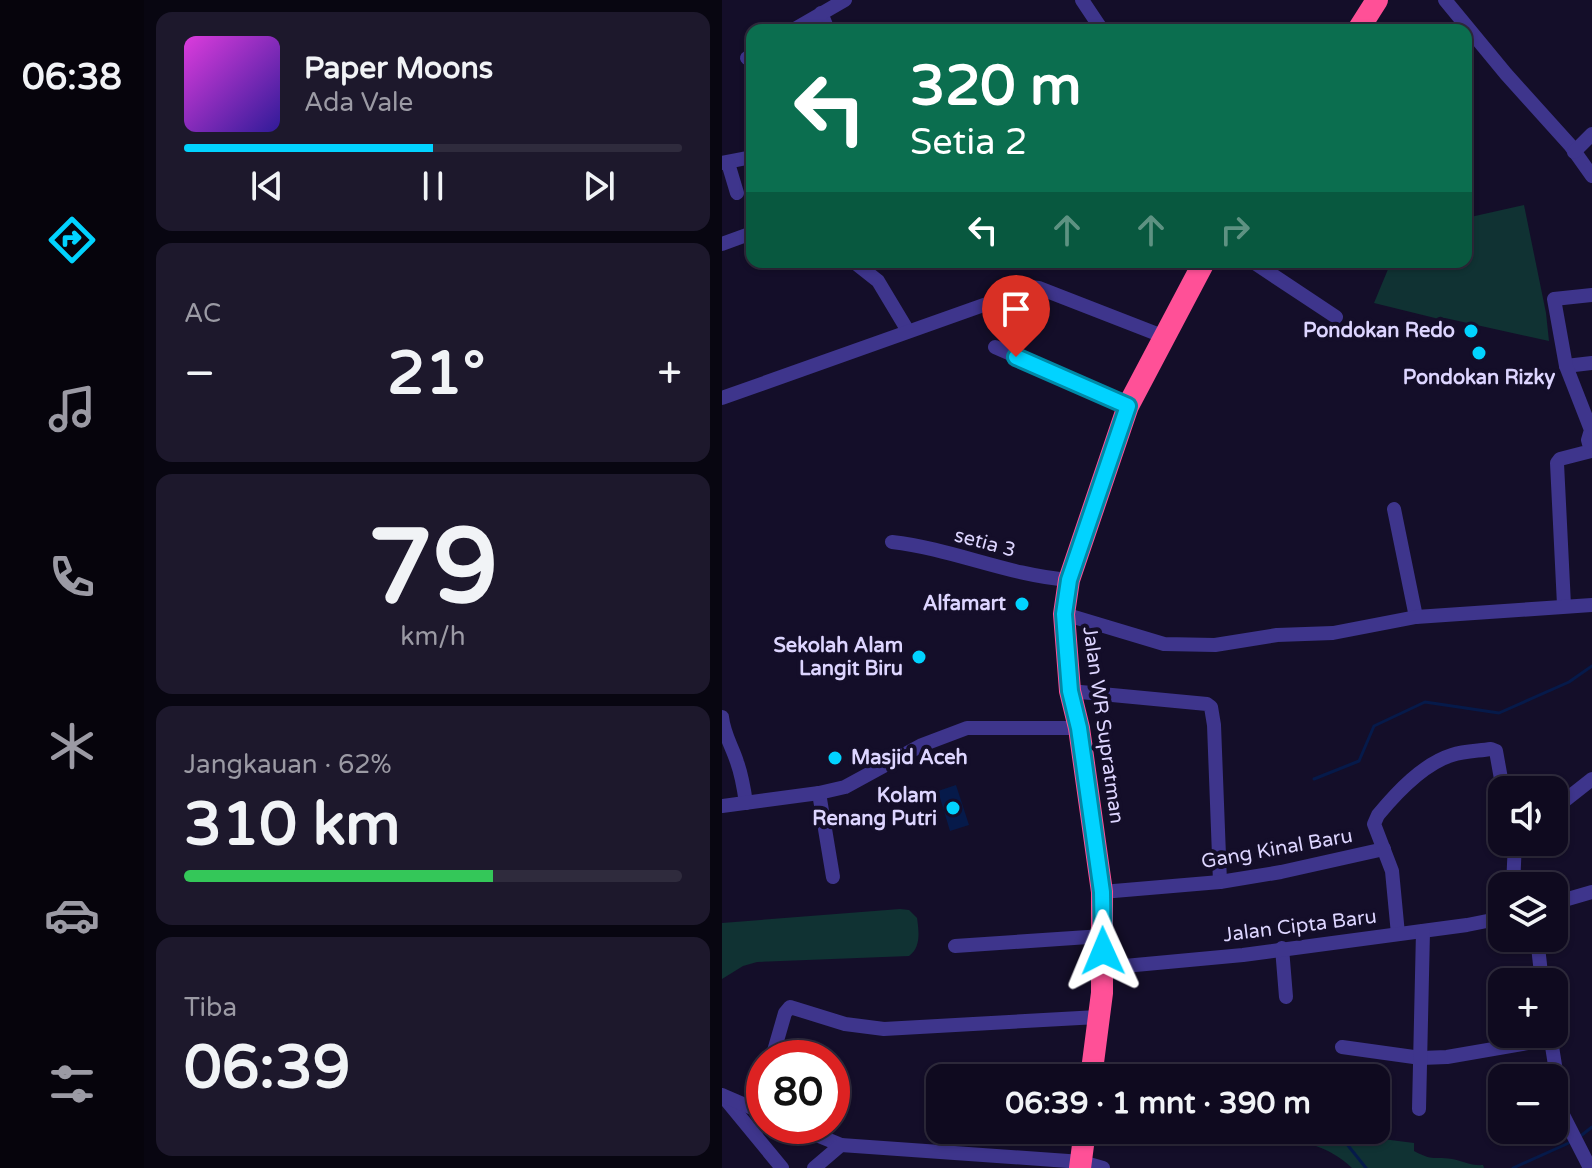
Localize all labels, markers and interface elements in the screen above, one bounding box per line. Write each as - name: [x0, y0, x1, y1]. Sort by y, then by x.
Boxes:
- text: Paper Moons: [304, 50, 493, 87]
- text: 320 m: [910, 53, 1081, 120]
- text: 06:38: [22, 56, 122, 99]
- icon: left: [778, 56, 882, 160]
- text: Ada Vale: [304, 87, 413, 118]
- text: Setia 2: [910, 121, 1027, 164]
- icon: previous: [245, 164, 289, 208]
- icon: pause: [411, 164, 455, 208]
- icon: next: [577, 164, 621, 208]
- icon: left: [961, 208, 1005, 252]
- icon: ahead: [1045, 208, 1089, 252]
- icon: ahead: [1129, 208, 1173, 252]
- icon: right: [1213, 208, 1257, 252]
- icon: directions: [44, 212, 100, 268]
- pin: [982, 275, 1050, 357]
- icon: arrive: [994, 287, 1038, 331]
- text: AC: [184, 298, 221, 329]
- place label: Pondokan Redo: [1303, 319, 1455, 343]
- marker: Pondokan Redo: [1462, 322, 1480, 340]
- text: 21°: [387, 338, 485, 410]
- marker: Pondokan Rizky: [1470, 344, 1488, 362]
- text: −: [184, 348, 215, 401]
- text: +: [657, 348, 682, 401]
- place label: Pondokan Rizky: [1403, 366, 1555, 390]
- icon: music: [44, 381, 100, 437]
- text: 79: [368, 506, 498, 631]
- street label: setia 3: [952, 523, 1018, 563]
- icon: phone: [44, 549, 100, 605]
- place label: Alfamart: [923, 592, 1006, 616]
- marker: Alfamart: [1013, 595, 1031, 613]
- text: km/h: [400, 621, 466, 652]
- street label: Jalan WR Supratman: [1077, 625, 1129, 825]
- place label: Sekolah Alam Langit Biru: [774, 634, 903, 681]
- marker: Sekolah Alam Langit Biru: [910, 648, 928, 666]
- icon: climate: [44, 718, 100, 774]
- place label: Masjid Aceh: [851, 746, 968, 770]
- text: Jangkauan · 62%: [184, 749, 392, 780]
- marker: Masjid Aceh: [826, 749, 844, 767]
- map controls: [1488, 776, 1568, 1144]
- button: sound: [1488, 776, 1568, 856]
- place label: Kolam Renang Putri: [812, 784, 937, 831]
- text: 310 km: [184, 789, 400, 861]
- marker: Kolam Renang Putri: [944, 799, 962, 817]
- street label: Gang Kinal Baru: [1199, 824, 1355, 874]
- button: layers: [1488, 872, 1568, 952]
- icon: car: [44, 887, 100, 943]
- street label: Jalan Cipta Baru: [1222, 905, 1378, 947]
- position arrow: [1061, 909, 1145, 993]
- button: +: [1488, 968, 1568, 1048]
- text: Tiba: [184, 992, 237, 1023]
- text: 06:39: [184, 1032, 350, 1104]
- speed limit sign: 80: [746, 1040, 850, 1144]
- icon: filters: [44, 1056, 100, 1112]
- button: −: [1488, 1064, 1568, 1144]
- text: 06:39 · 1 mnt · 390 m: [1005, 1085, 1311, 1122]

